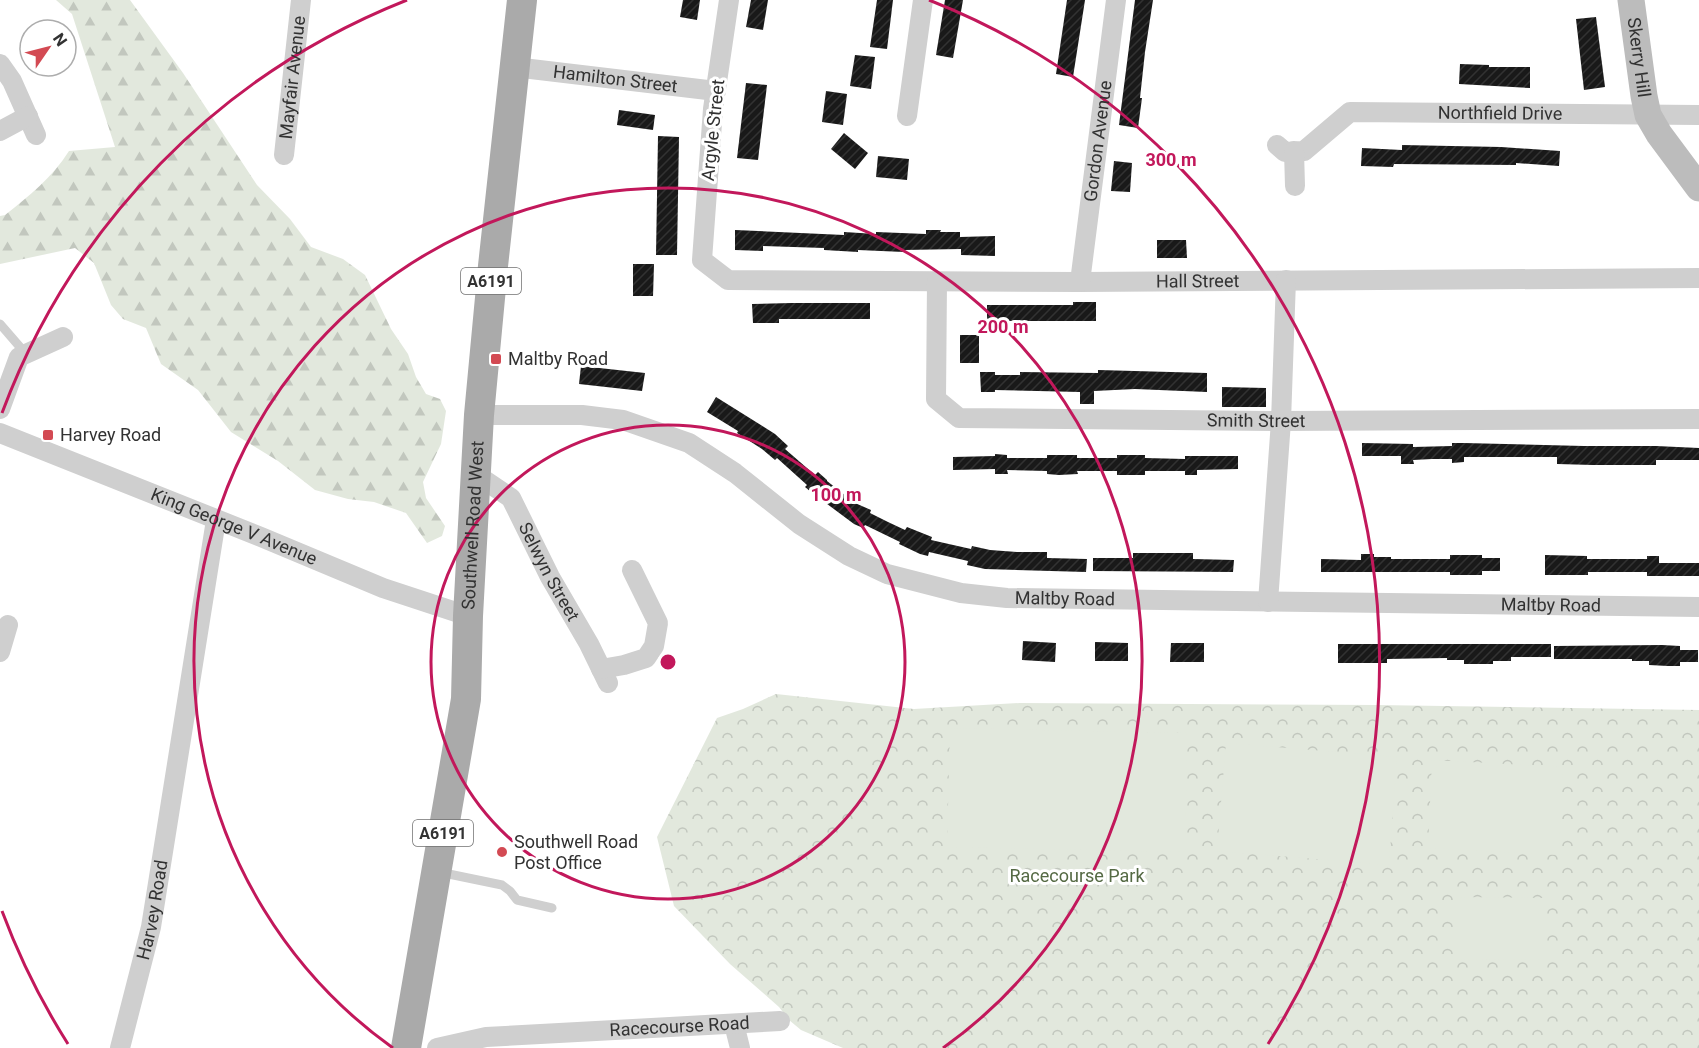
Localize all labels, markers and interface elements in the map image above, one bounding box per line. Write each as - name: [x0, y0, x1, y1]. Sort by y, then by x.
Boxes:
- street label: Mayfair Avenue: [275, 15, 309, 140]
- street label: Skerry Hill: [1623, 16, 1655, 99]
- north arrow: [18, 18, 78, 78]
- text: N: [49, 30, 71, 50]
- street label: Hamilton Street: [552, 61, 679, 96]
- street label: Argyle Street: [697, 78, 728, 182]
- street label: Gordon Avenue: [1079, 79, 1116, 203]
- street label: Northfield Drive: [1438, 102, 1562, 124]
- text: 300 m: [1145, 149, 1197, 170]
- road number: A6191: [461, 268, 521, 294]
- street label: Hall Street: [1156, 270, 1239, 292]
- text: 200 m: [977, 316, 1029, 337]
- place label: Maltby Road: [508, 348, 608, 369]
- marker: Maltby Road: [489, 352, 503, 366]
- street label: Smith Street: [1207, 409, 1306, 431]
- place label: Harvey Road: [60, 424, 161, 445]
- marker: Harvey Road: [41, 428, 55, 442]
- street label: Southwell Road West: [457, 440, 488, 610]
- street label: King George V Avenue: [148, 483, 320, 569]
- text: 100 m: [810, 484, 862, 505]
- street label: Selwyn Street: [515, 519, 584, 625]
- street label: Maltby Road: [1015, 587, 1115, 609]
- street label: Maltby Road: [1501, 593, 1601, 616]
- centre of rings: [658, 652, 678, 672]
- road number: A6191: [413, 820, 473, 846]
- place label: Southwell Road Post Office: [514, 831, 638, 873]
- marker: Southwell Road Post Office: [495, 845, 509, 859]
- street label: Harvey Road: [132, 858, 172, 962]
- park label: Racecourse Park: [1009, 865, 1145, 886]
- street label: Racecourse Road: [609, 1012, 750, 1040]

